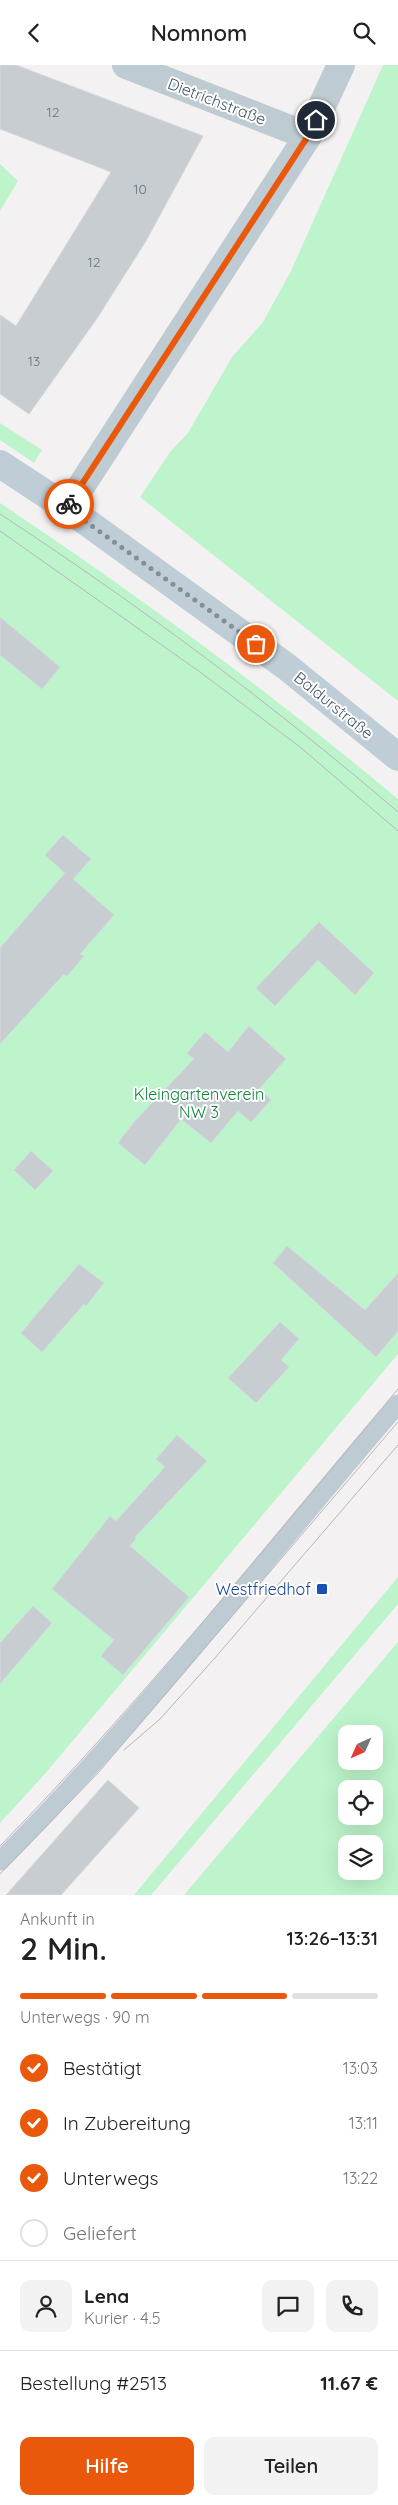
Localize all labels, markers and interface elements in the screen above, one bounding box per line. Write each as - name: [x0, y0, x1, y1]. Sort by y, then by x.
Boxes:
- icon: back: [20, 19, 48, 47]
- text: Nomnom: [151, 19, 247, 47]
- icon: search: [350, 19, 378, 47]
- street label: Dietrichstraße: [165, 73, 269, 129]
- pin: [295, 99, 337, 141]
- house number: 12: [47, 103, 60, 121]
- icon: home: [302, 106, 330, 134]
- house number: 10: [133, 180, 147, 198]
- house number: 12: [88, 253, 101, 271]
- house number: 13: [28, 352, 40, 370]
- courier: [44, 479, 94, 529]
- icon: bike: [55, 490, 83, 518]
- pin: [235, 623, 277, 665]
- icon: bag: [242, 630, 270, 658]
- street label: Baldurstraße: [290, 667, 378, 743]
- park label: Kleingartenverein NW 3: [134, 1084, 264, 1122]
- place label: Westfriedhof: [216, 1579, 311, 1599]
- marker: Westfriedhof: [315, 1582, 329, 1596]
- north arrow: [338, 1725, 382, 1770]
- map controls: [338, 1725, 383, 1880]
- button: locate: [338, 1780, 383, 1825]
- button: layers: [338, 1835, 383, 1880]
- text: Ankunft in: [20, 1909, 95, 1929]
- text: 13:26–13:31: [286, 1926, 378, 1950]
- text: 2 Min.: [20, 1928, 107, 1968]
- text: Unterwegs · 90 m: [20, 2007, 150, 2027]
- icon: check: [20, 2054, 48, 2082]
- text: Bestätigt: [63, 2056, 142, 2080]
- text: 13:03: [343, 2058, 378, 2078]
- icon: check: [20, 2109, 48, 2137]
- text: In Zubereitung: [63, 2111, 191, 2135]
- text: 13:11: [349, 2113, 378, 2133]
- icon: check: [20, 2164, 48, 2192]
- text: Unterwegs: [63, 2166, 158, 2190]
- text: 13:22: [343, 2168, 378, 2188]
- text: Geliefert: [63, 2221, 137, 2245]
- button: person: [20, 2280, 72, 2332]
- button: chat: [262, 2280, 314, 2332]
- button: phone: [326, 2280, 378, 2332]
- text: Lena: [84, 2284, 129, 2308]
- text: Kurier · 4.5: [84, 2308, 160, 2328]
- text: Bestellung #2513: [20, 2371, 167, 2395]
- text: 11.67 €: [320, 2371, 378, 2395]
- button: Hilfe: [20, 2437, 194, 2495]
- button: Teilen: [204, 2437, 378, 2495]

